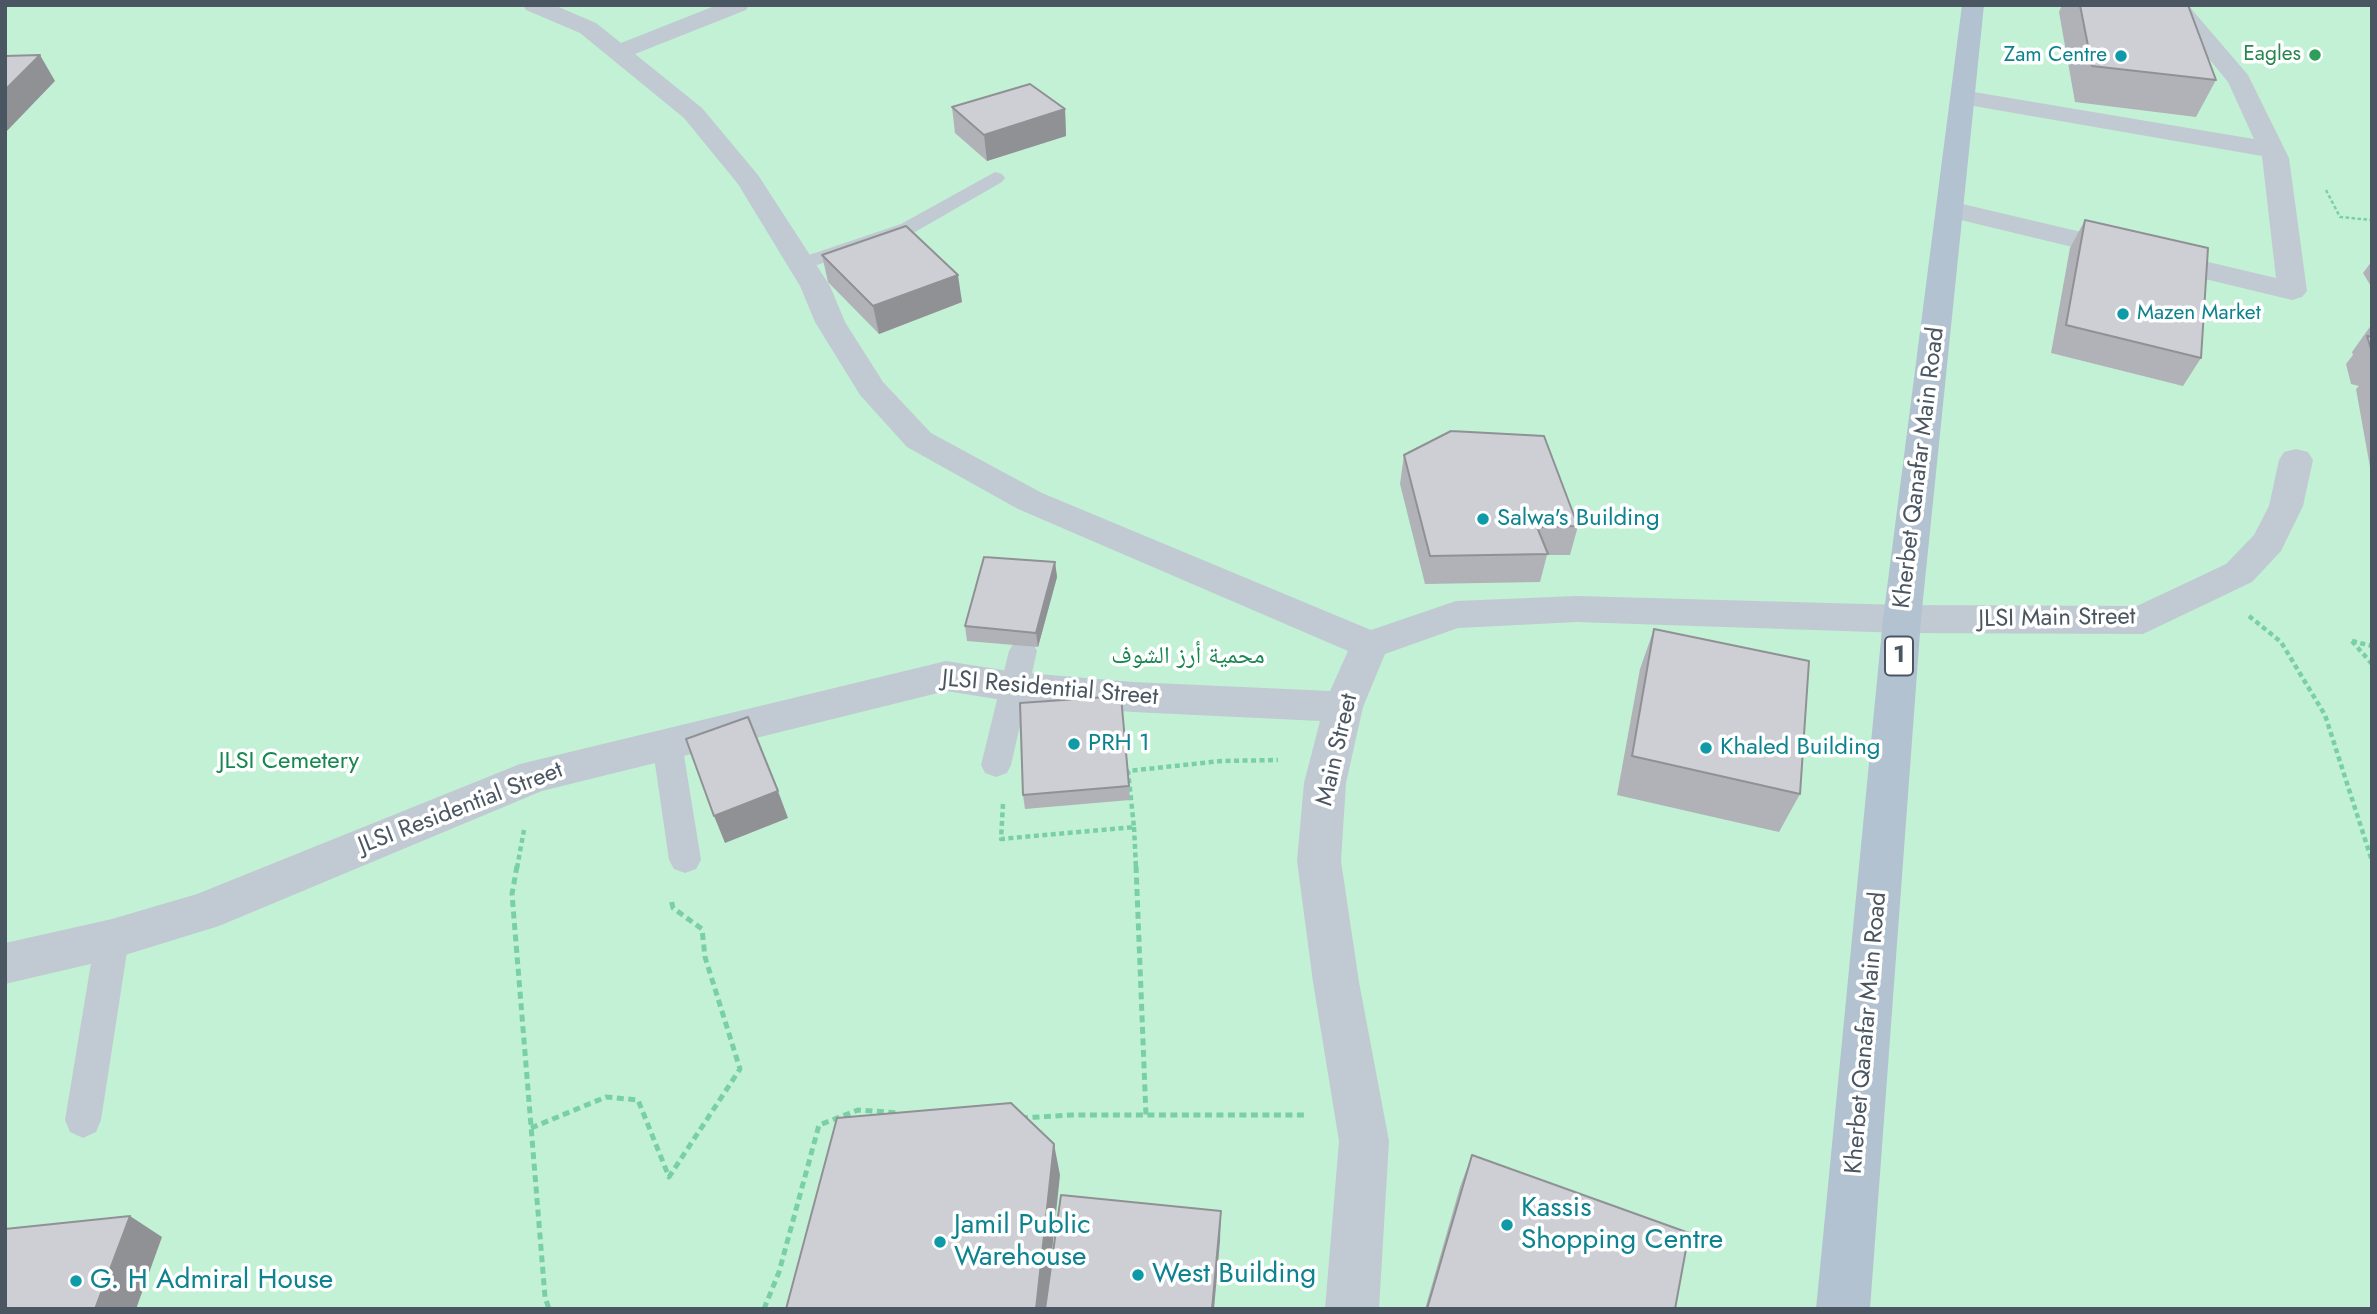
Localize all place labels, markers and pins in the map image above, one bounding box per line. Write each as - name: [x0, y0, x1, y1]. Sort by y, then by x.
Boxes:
- place label: Eagles: [2243, 42, 2301, 68]
- place label: Zam Centre: [2004, 43, 2107, 69]
- marker: Eagles: [2307, 47, 2323, 63]
- marker: Zam Centre: [2113, 48, 2129, 64]
- place label: Mazen Market: [2137, 301, 2261, 327]
- marker: Mazen Market: [2115, 306, 2131, 322]
- place label: Salwa's Building: [1497, 505, 1660, 533]
- marker: Salwa's Building: [1475, 511, 1491, 527]
- place label: PRH 1: [1088, 730, 1150, 758]
- place label: Khaled Building: [1720, 734, 1880, 762]
- marker: PRH 1: [1066, 736, 1082, 752]
- marker: Khaled Building: [1698, 740, 1714, 756]
- place label: Kassis Shopping Centre: [1521, 1192, 1723, 1258]
- place label: Jamil Public Warehouse: [954, 1209, 1091, 1275]
- marker: Kassis Shopping Centre: [1499, 1217, 1515, 1233]
- marker: Jamil Public Warehouse: [932, 1234, 948, 1250]
- place label: West Building: [1152, 1258, 1316, 1292]
- place label: G. H Admiral House: [90, 1264, 333, 1298]
- marker: West Building: [1130, 1267, 1146, 1283]
- marker: G. H Admiral House: [68, 1273, 84, 1289]

